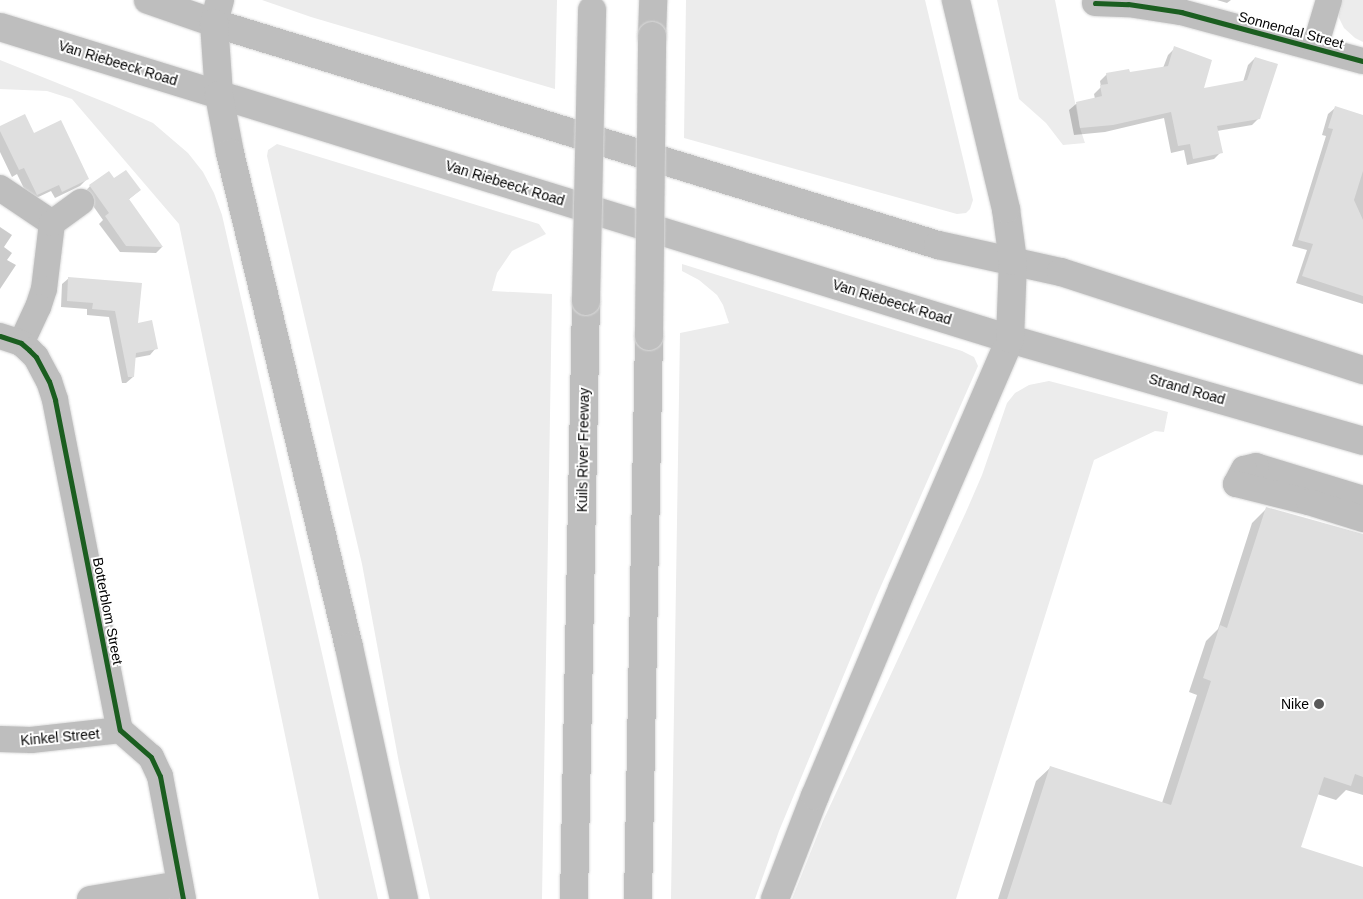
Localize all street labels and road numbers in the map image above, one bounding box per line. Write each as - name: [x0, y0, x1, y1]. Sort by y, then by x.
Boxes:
- street label: Sonnendal Street: [1237, 8, 1345, 52]
- street label: Van Riebeeck Road: [56, 37, 180, 89]
- street label: Van Riebeeck Road: [443, 157, 567, 209]
- street label: Van Riebeeck Road: [830, 276, 954, 328]
- street label: Strand Road: [1147, 370, 1227, 408]
- street label: Kuils River Freeway: [574, 388, 592, 512]
- street label: Botterblom Street: [89, 556, 127, 666]
- street label: Kinkel Street: [20, 725, 100, 749]

